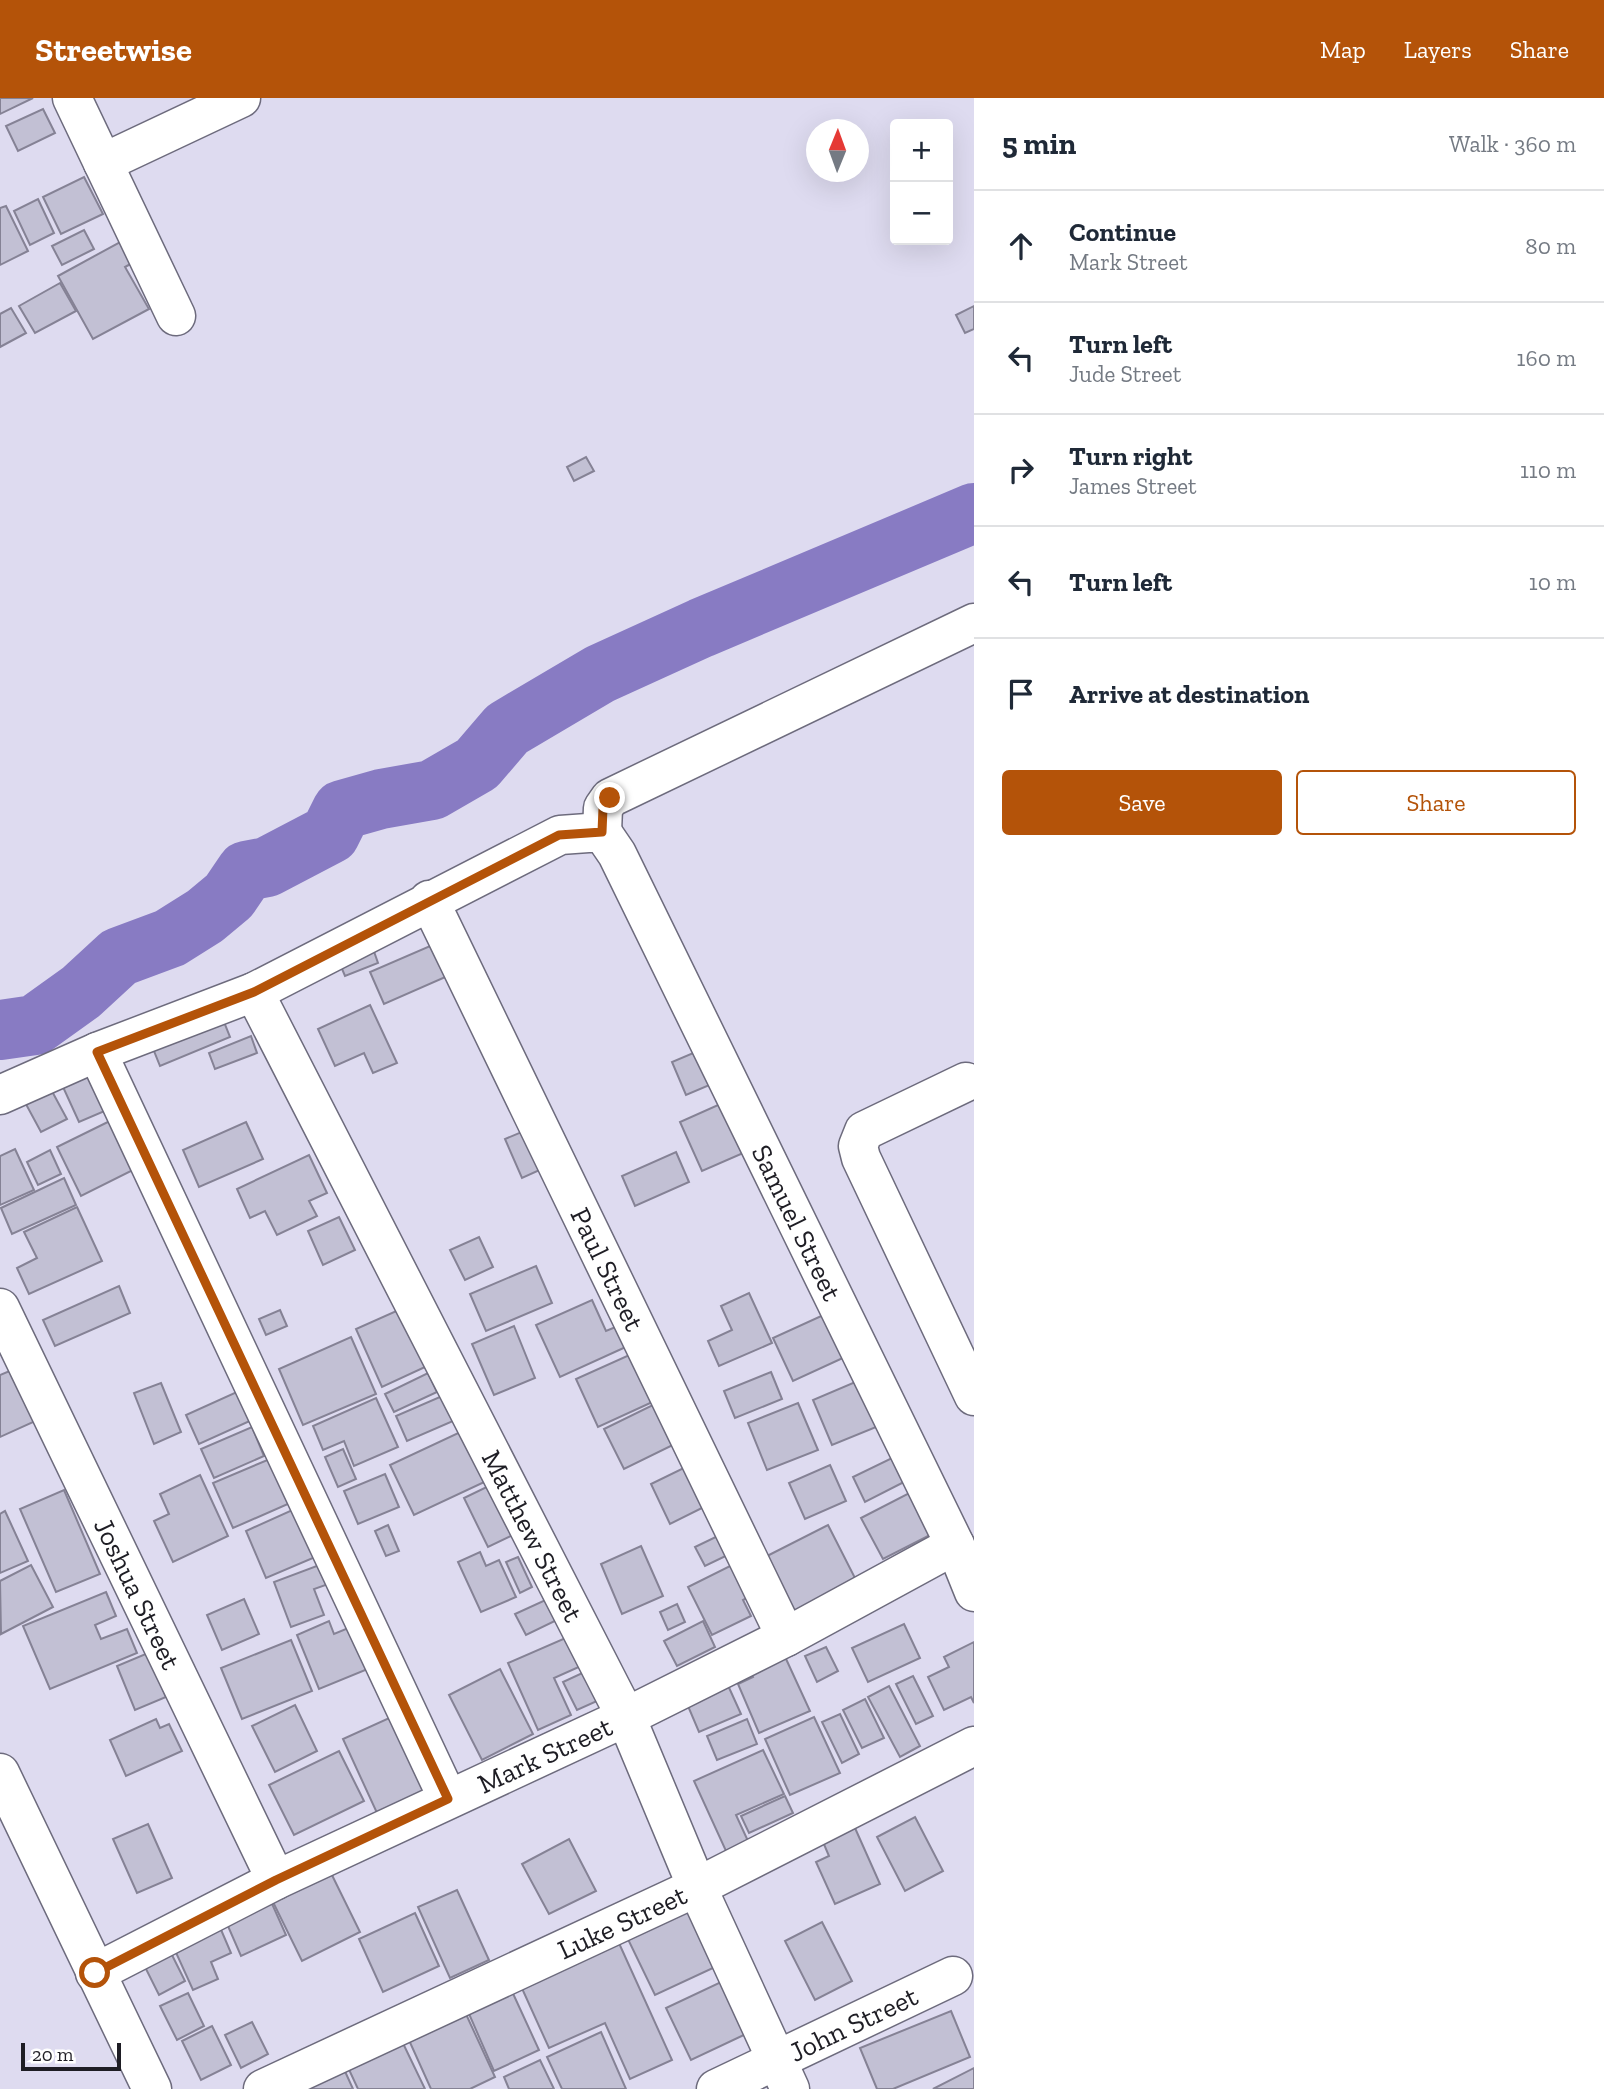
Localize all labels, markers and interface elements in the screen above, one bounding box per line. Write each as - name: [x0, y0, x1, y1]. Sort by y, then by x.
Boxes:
- text: Streetwise: [35, 30, 192, 69]
- text: Map: [1320, 35, 1366, 64]
- text: Layers: [1404, 35, 1472, 64]
- text: Share: [1510, 35, 1569, 64]
- north arrow: [806, 119, 869, 182]
- map controls: [890, 119, 953, 245]
- button: +: [890, 119, 953, 182]
- text: 5 min: [1002, 126, 1076, 162]
- text: Walk · 360 m: [1449, 130, 1576, 158]
- button: −: [890, 182, 953, 245]
- text: Continue: [1069, 216, 1176, 248]
- icon: ahead: [1002, 227, 1040, 265]
- text: 80 m: [1525, 232, 1576, 260]
- text: Mark Street: [1069, 248, 1187, 276]
- text: Turn left: [1069, 328, 1172, 360]
- icon: left: [1002, 339, 1040, 377]
- text: 160 m: [1517, 344, 1576, 372]
- text: Jude Street: [1069, 360, 1181, 388]
- text: Turn right: [1069, 440, 1192, 472]
- icon: right: [1002, 451, 1040, 489]
- text: 110 m: [1520, 456, 1576, 484]
- text: James Street: [1069, 472, 1197, 500]
- icon: left: [1002, 563, 1040, 601]
- text: Turn left: [1069, 566, 1172, 598]
- text: 10 m: [1529, 568, 1576, 596]
- icon: arrive: [1002, 675, 1040, 713]
- text: Arrive at destination: [1069, 678, 1309, 710]
- button: Save: [1002, 770, 1282, 835]
- button: Share: [1296, 770, 1576, 835]
- route end: [594, 782, 625, 813]
- street label: Samuel Street: [745, 1139, 849, 1306]
- street label: Paul Street: [564, 1202, 652, 1336]
- street label: Matthew Street: [475, 1444, 591, 1627]
- street label: Joshua Street: [87, 1513, 188, 1675]
- street label: Mark Street: [472, 1709, 618, 1800]
- street label: Luke Street: [552, 1878, 692, 1966]
- route start: [79, 1957, 110, 1988]
- street label: John Street: [784, 1979, 923, 2068]
- scale bar: [21, 2040, 121, 2072]
- text: 20 m: [32, 2043, 73, 2066]

